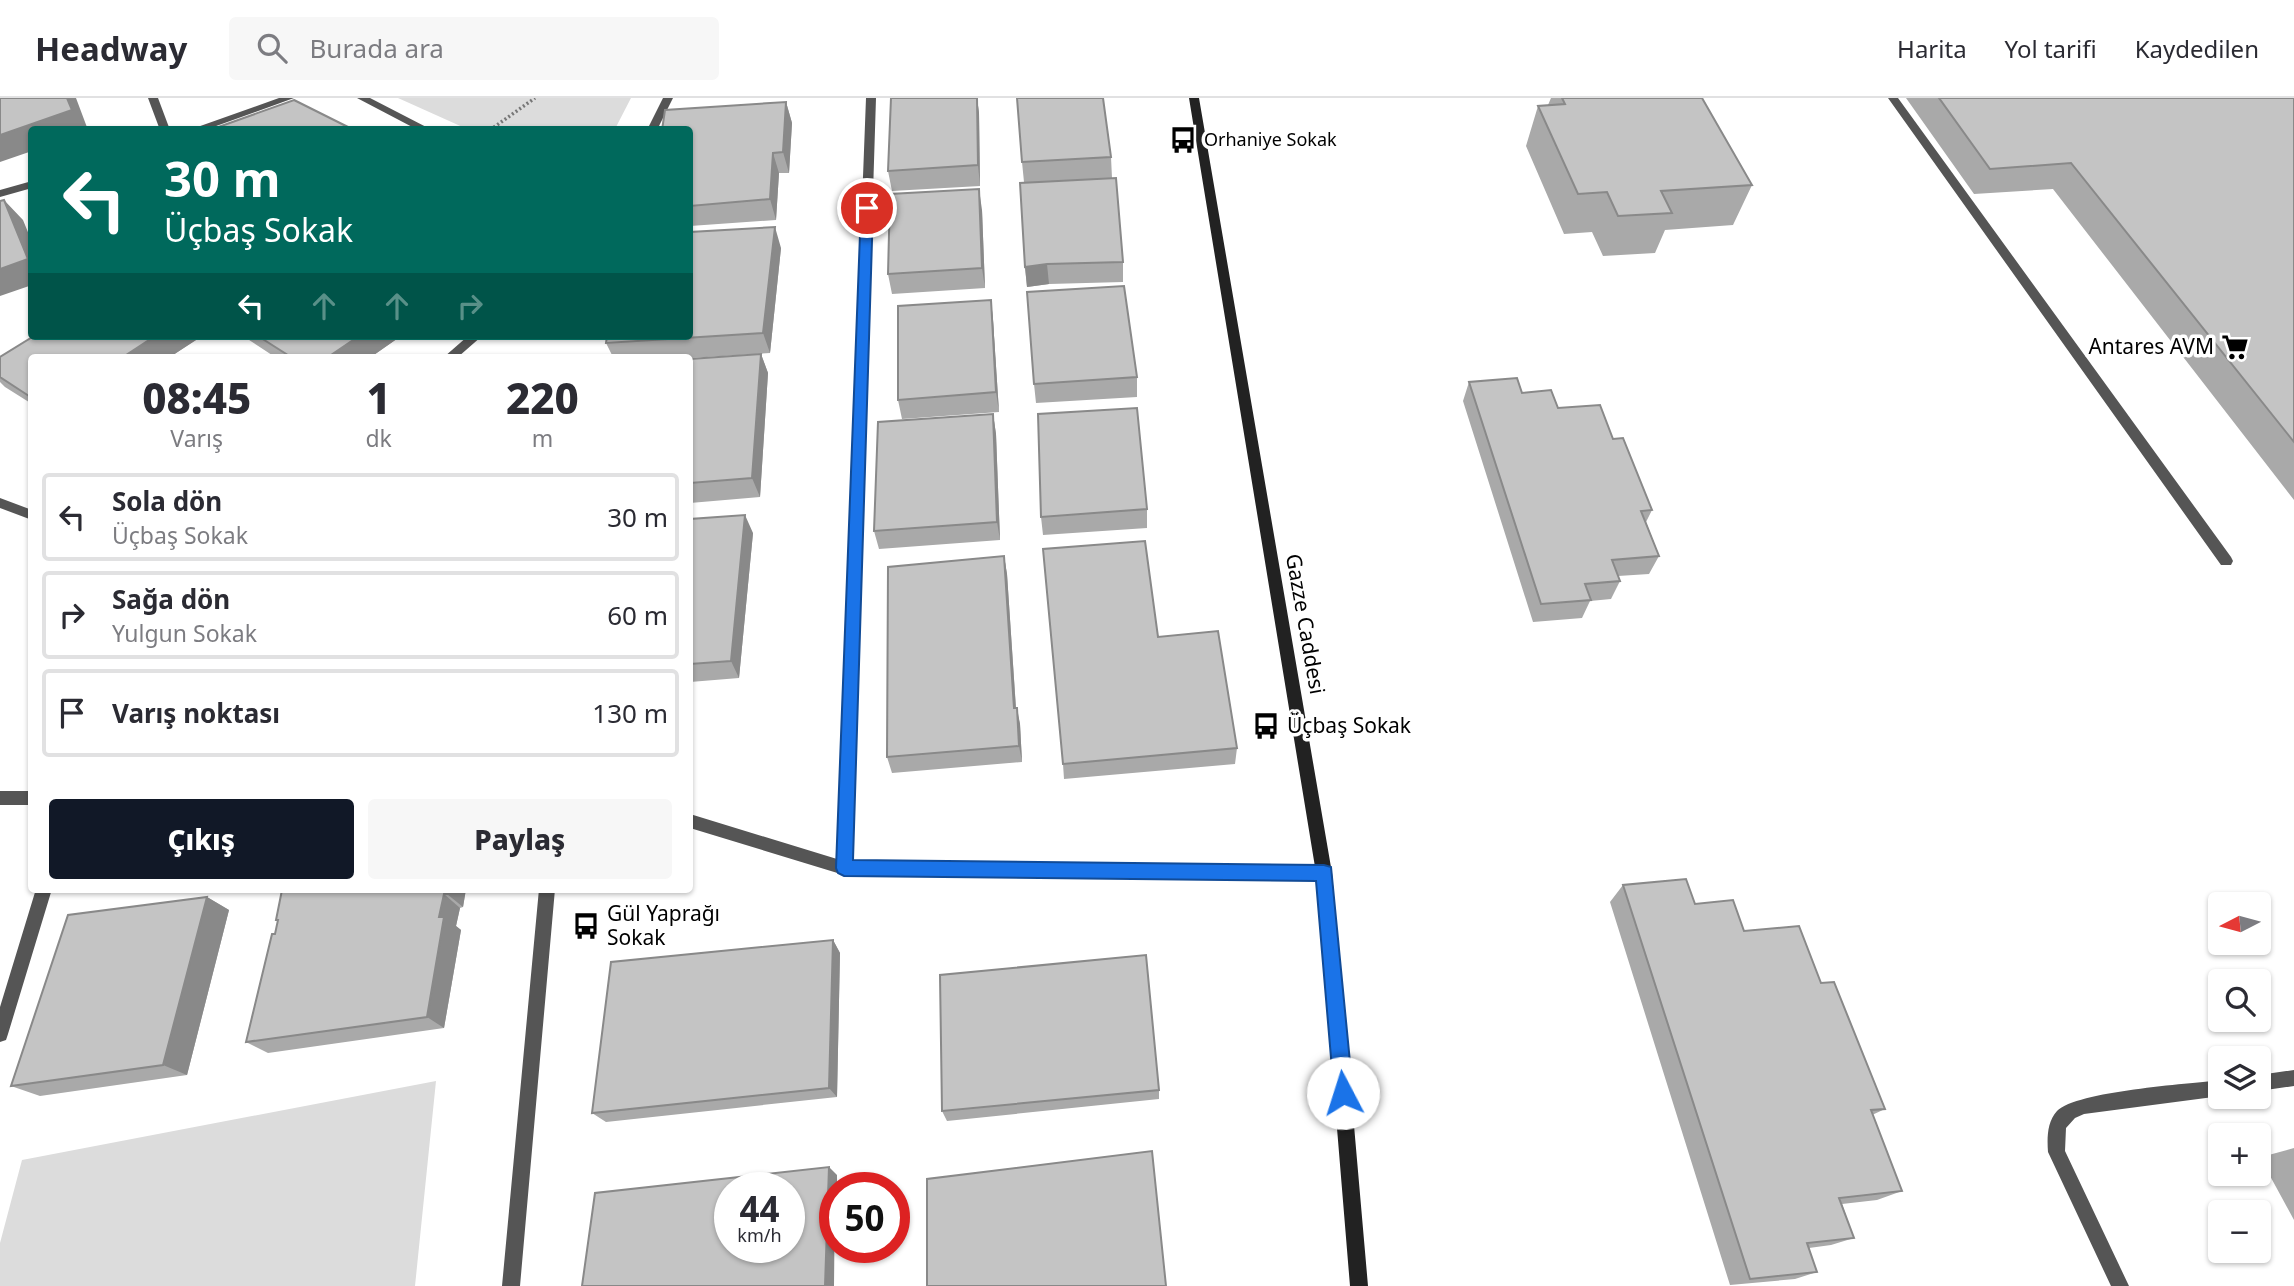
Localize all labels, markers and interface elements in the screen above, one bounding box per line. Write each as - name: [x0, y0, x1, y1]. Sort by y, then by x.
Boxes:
- search box: [229, 17, 719, 80]
- text: Headway: [35, 26, 187, 71]
- icon: search: [253, 29, 291, 67]
- text: Burada ara: [309, 30, 444, 66]
- text: Harita: [1897, 32, 1967, 65]
- text: Yol tarifi: [2005, 32, 2097, 65]
- text: Kaydedilen: [2135, 32, 2259, 65]
- bus stop icon: Orhaniye Sokak: [1168, 125, 1198, 155]
- place label: Orhaniye Sokak: [1204, 127, 1337, 151]
- text: 30 m: [164, 145, 281, 211]
- icon: left: [49, 154, 140, 245]
- pin: [837, 178, 897, 238]
- icon: arrive: [848, 189, 886, 227]
- text: Üçbaş Sokak: [164, 208, 353, 251]
- icon: left: [232, 287, 270, 325]
- icon: ahead: [305, 287, 343, 325]
- icon: ahead: [378, 287, 416, 325]
- icon: right: [451, 287, 489, 325]
- place label: Antares AVM: [2088, 332, 2214, 360]
- supermarket icon: Antares AVM: [2220, 332, 2250, 362]
- text: 08:45: [142, 369, 251, 426]
- text: 1: [366, 369, 391, 426]
- text: 220: [506, 369, 579, 426]
- text: Varış: [170, 422, 223, 454]
- text: dk: [365, 422, 392, 454]
- text: m: [532, 422, 553, 454]
- text: Sola dön: [112, 483, 222, 519]
- icon: left: [53, 498, 91, 536]
- text: 30 m: [607, 499, 668, 535]
- text: Üçbaş Sokak: [112, 519, 248, 551]
- street label: Gazze Caddesi: [1280, 551, 1332, 696]
- text: Sağa dön: [112, 581, 230, 617]
- icon: right: [53, 596, 91, 634]
- text: 60 m: [607, 597, 668, 633]
- text: Yulgun Sokak: [112, 617, 257, 649]
- icon: arrive: [53, 694, 91, 732]
- text: Varış noktası: [112, 695, 280, 731]
- text: 130 m: [592, 695, 668, 731]
- bus stop icon: Üçbaş Sokak: [1251, 711, 1281, 741]
- place label: Üçbaş Sokak: [1287, 711, 1412, 739]
- button: Çıkış: [49, 799, 354, 879]
- button: Paylaş: [368, 799, 672, 879]
- north arrow: [2208, 892, 2272, 956]
- map controls: [2208, 892, 2271, 1263]
- place label: Gül Yaprağı Sokak: [607, 899, 720, 951]
- bus stop icon: Gül Yaprağı Sokak: [571, 911, 601, 941]
- button: search: [2208, 969, 2271, 1032]
- button: layers: [2208, 1046, 2271, 1109]
- position arrow: [1306, 1056, 1380, 1130]
- button: +: [2208, 1123, 2271, 1186]
- speed limit sign: 50: [819, 1172, 910, 1263]
- text: 44: [739, 1185, 780, 1232]
- button: −: [2208, 1200, 2271, 1263]
- text: km/h: [737, 1223, 782, 1247]

